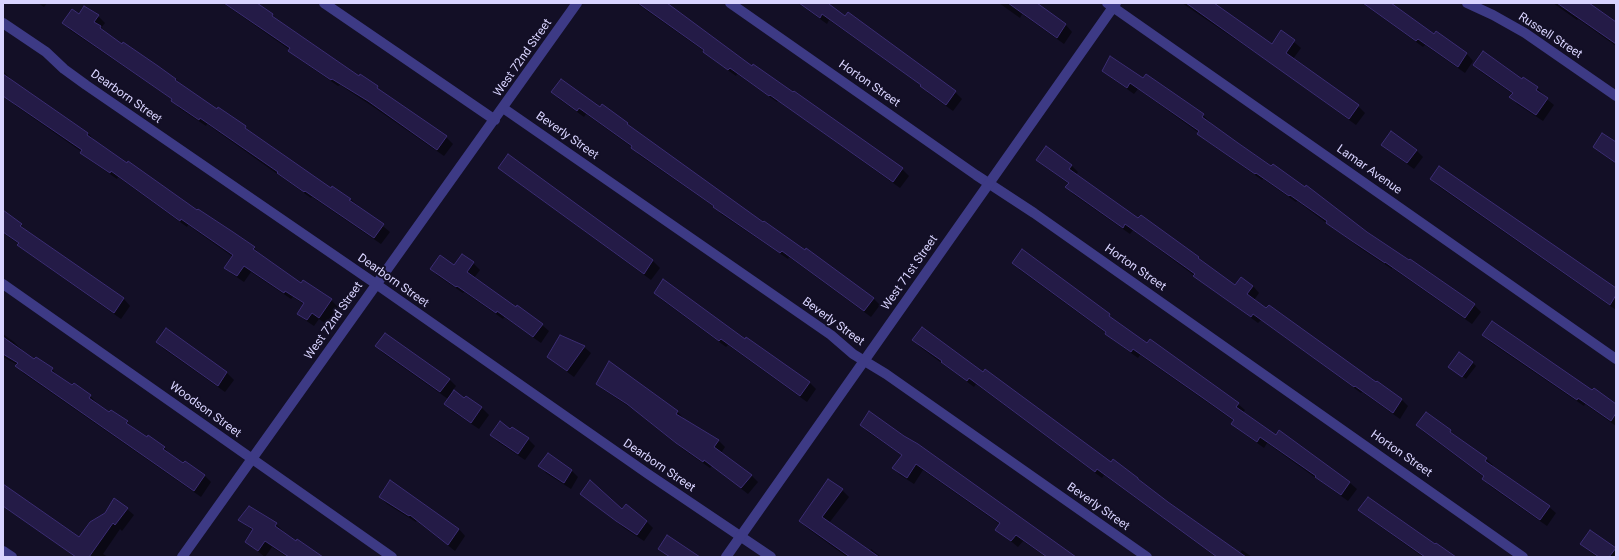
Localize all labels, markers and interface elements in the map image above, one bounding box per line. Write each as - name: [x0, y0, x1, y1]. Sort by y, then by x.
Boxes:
- street label: Russell Street: [1515, 10, 1585, 62]
- street label: West 72nd Street: [491, 16, 555, 100]
- street label: Horton Street: [836, 58, 902, 110]
- street label: Dearborn Street: [88, 67, 164, 127]
- street label: Beverly Street: [533, 109, 601, 163]
- street label: Lamar Avenue: [1334, 142, 1404, 198]
- street label: West 71st Street: [879, 233, 941, 313]
- street label: Horton Street: [1102, 242, 1168, 294]
- street label: Dearborn Street: [355, 251, 431, 311]
- street label: West 72nd Street: [302, 279, 366, 363]
- street label: Beverly Street: [799, 295, 867, 349]
- street label: Woodson Street: [166, 379, 244, 441]
- street label: Horton Street: [1368, 428, 1434, 480]
- street label: Dearborn Street: [620, 437, 698, 495]
- street label: Beverly Street: [1064, 480, 1132, 534]

